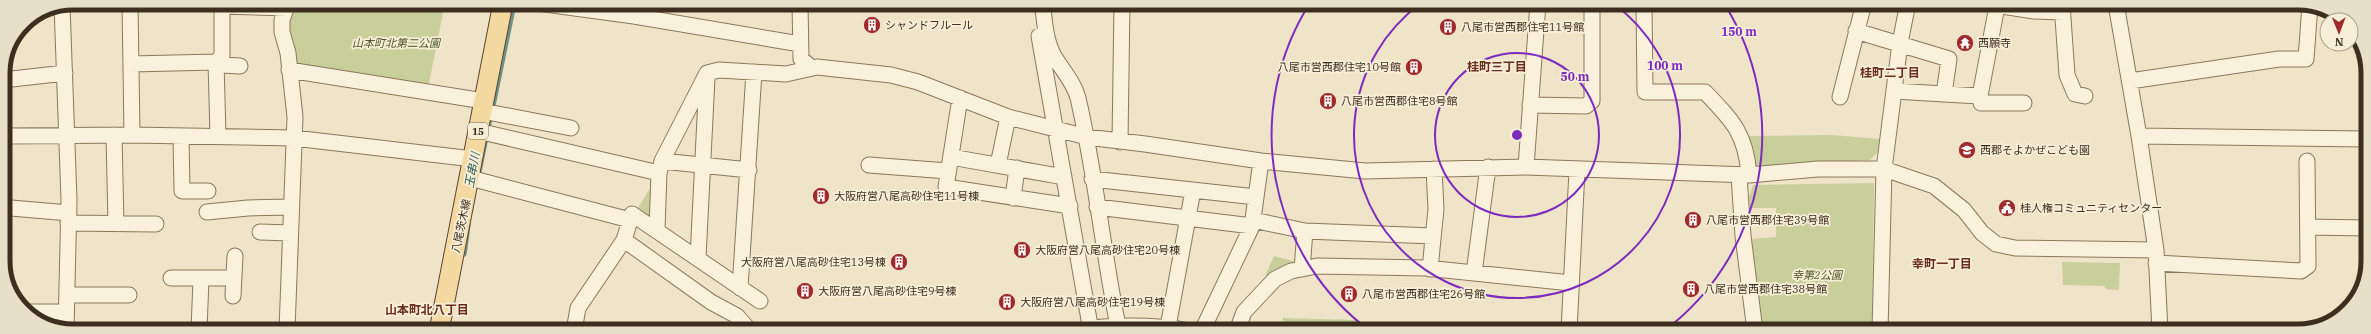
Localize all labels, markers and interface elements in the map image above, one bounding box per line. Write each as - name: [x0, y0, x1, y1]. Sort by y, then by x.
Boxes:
- north arrow: [2319, 12, 2359, 52]
- building icon: シャンドフルール: [862, 15, 882, 35]
- building icon: 八尾市営西郡住宅11号館: [1438, 17, 1458, 37]
- place label: シャンドフルール: [885, 18, 973, 32]
- place label: 八尾市営西郡住宅11号館: [1461, 20, 1584, 34]
- text: 150 m: [1721, 24, 1757, 39]
- temple icon: 西願寺: [1955, 33, 1975, 53]
- text: N: [2334, 35, 2344, 49]
- park label: 山本町北第二公園: [352, 36, 442, 50]
- place label: 西願寺: [1978, 36, 2011, 50]
- building icon: 八尾市営西郡住宅10号館: [1404, 57, 1424, 77]
- text: 100 m: [1647, 58, 1683, 73]
- district label: 桂町三丁目: [1467, 59, 1527, 74]
- place label: 八尾市営西郡住宅10号館: [1278, 60, 1401, 74]
- district label: 桂町二丁目: [1860, 65, 1920, 80]
- text: 50 m: [1561, 69, 1590, 84]
- building icon: 八尾市営西郡住宅8号館: [1318, 91, 1338, 111]
- place label: 八尾市営西郡住宅8号館: [1341, 94, 1458, 108]
- road number: 15: [468, 123, 488, 139]
- centre of rings: [1510, 128, 1524, 142]
- school or university icon: 西郡そよかぜこども園: [1957, 140, 1977, 160]
- place label: 西郡そよかぜこども園: [1980, 143, 2090, 157]
- water label: 玉串川: [461, 149, 483, 189]
- building icon: 大阪府営八尾高砂住宅11号棟: [811, 186, 831, 206]
- place label: 大阪府営八尾高砂住宅11号棟: [834, 189, 979, 203]
- street label: 八尾茨木線: [448, 198, 474, 254]
- public building icon: 桂人権コミュニティセンター: [1997, 198, 2017, 218]
- place label: 桂人権コミュニティセンター: [2020, 201, 2162, 215]
- building icon: 八尾市営西郡住宅39号館: [1683, 210, 1703, 230]
- place label: 八尾市営西郡住宅39号館: [1706, 213, 1829, 227]
- building icon: 大阪府営八尾高砂住宅20号棟: [1012, 240, 1032, 260]
- place label: 大阪府営八尾高砂住宅20号棟: [1035, 243, 1180, 257]
- building icon: 大阪府営八尾高砂住宅13号棟: [889, 252, 909, 272]
- place label: 大阪府営八尾高砂住宅13号棟: [741, 255, 886, 269]
- district label: 幸町一丁目: [1912, 256, 1972, 271]
- park label: 幸第2公園: [1792, 268, 1844, 282]
- building icon: 八尾市営西郡住宅38号館: [1681, 279, 1701, 299]
- building icon: 大阪府営八尾高砂住宅9号棟: [795, 281, 815, 301]
- place label: 八尾市営西郡住宅38号館: [1704, 282, 1827, 296]
- place label: 大阪府営八尾高砂住宅9号棟: [818, 284, 957, 298]
- building icon: 八尾市営西郡住宅26号館: [1339, 284, 1359, 304]
- place label: 八尾市営西郡住宅26号館: [1362, 287, 1485, 301]
- building icon: 大阪府営八尾高砂住宅19号棟: [997, 292, 1017, 312]
- place label: 大阪府営八尾高砂住宅19号棟: [1020, 295, 1165, 309]
- district label: 山本町北八丁目: [385, 302, 469, 317]

